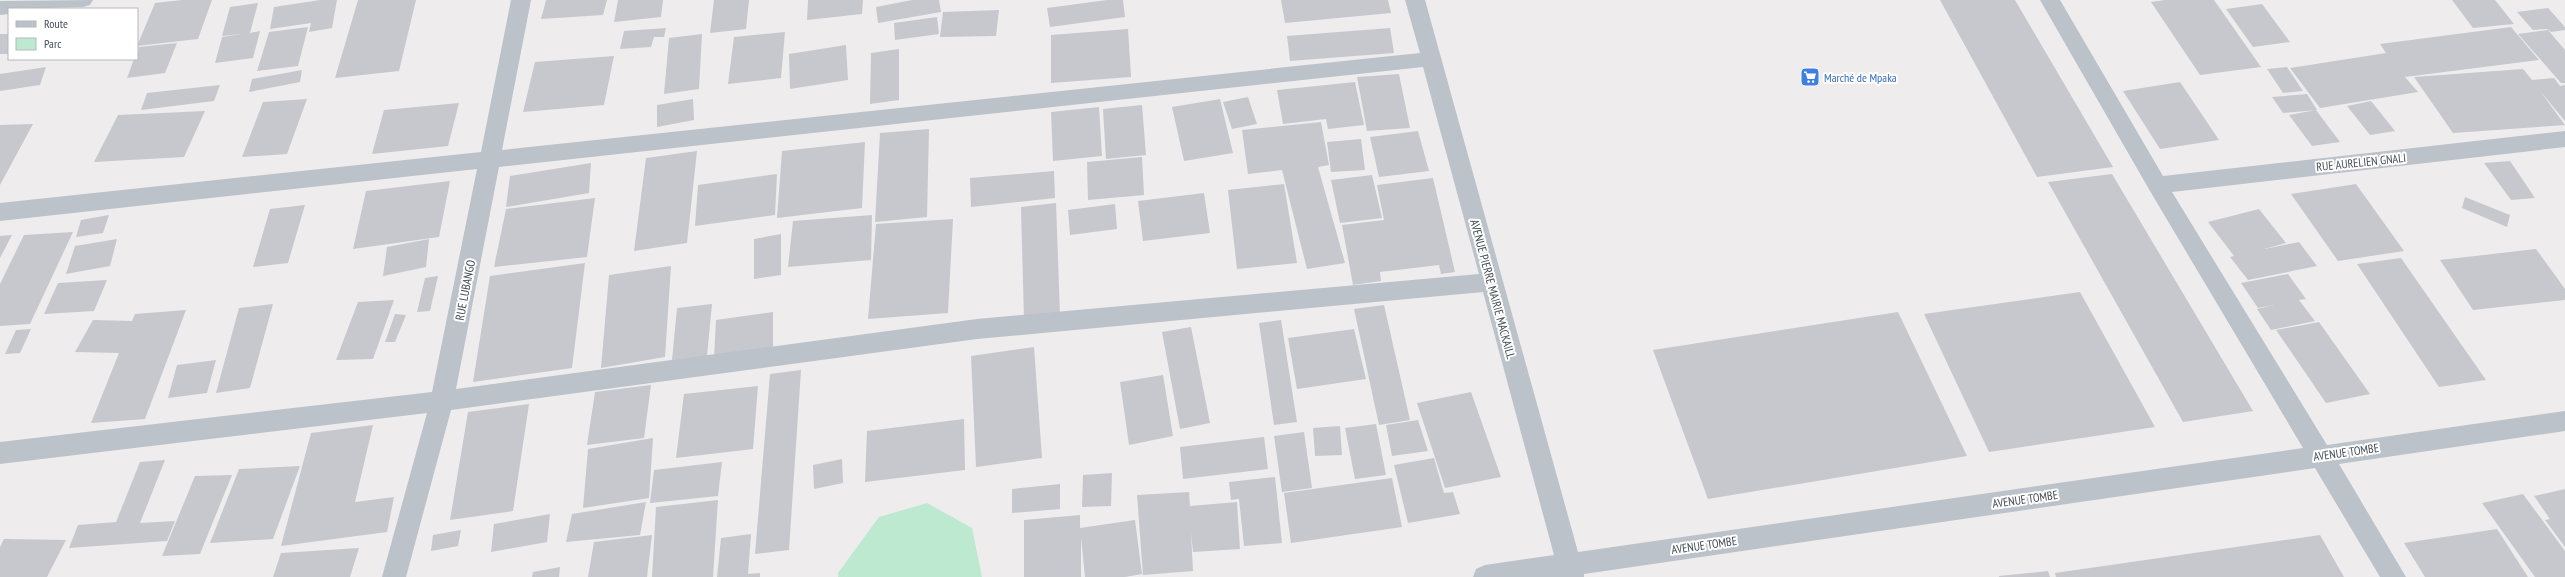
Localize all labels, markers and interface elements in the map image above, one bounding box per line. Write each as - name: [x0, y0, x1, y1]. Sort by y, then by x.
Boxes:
- legend: [8, 8, 138, 60]
- text: Route: [44, 16, 68, 31]
- text: Parc: [44, 36, 62, 51]
- supermarket icon: Marché de Mpaka: [1799, 66, 1821, 88]
- place label: Marché de Mpaka: [1824, 70, 1897, 85]
- street label: RUE AURELIEN GNALI: [2315, 150, 2407, 174]
- street label: AVENUE PIERRE MAIRIE MACKAILL: [1467, 218, 1519, 360]
- street label: RUE LUBANGO: [452, 258, 478, 321]
- street label: AVENUE TOMBE: [2312, 440, 2380, 464]
- street label: AVENUE TOMBE: [1991, 487, 2059, 511]
- street label: AVENUE TOMBE: [1670, 533, 1738, 557]

